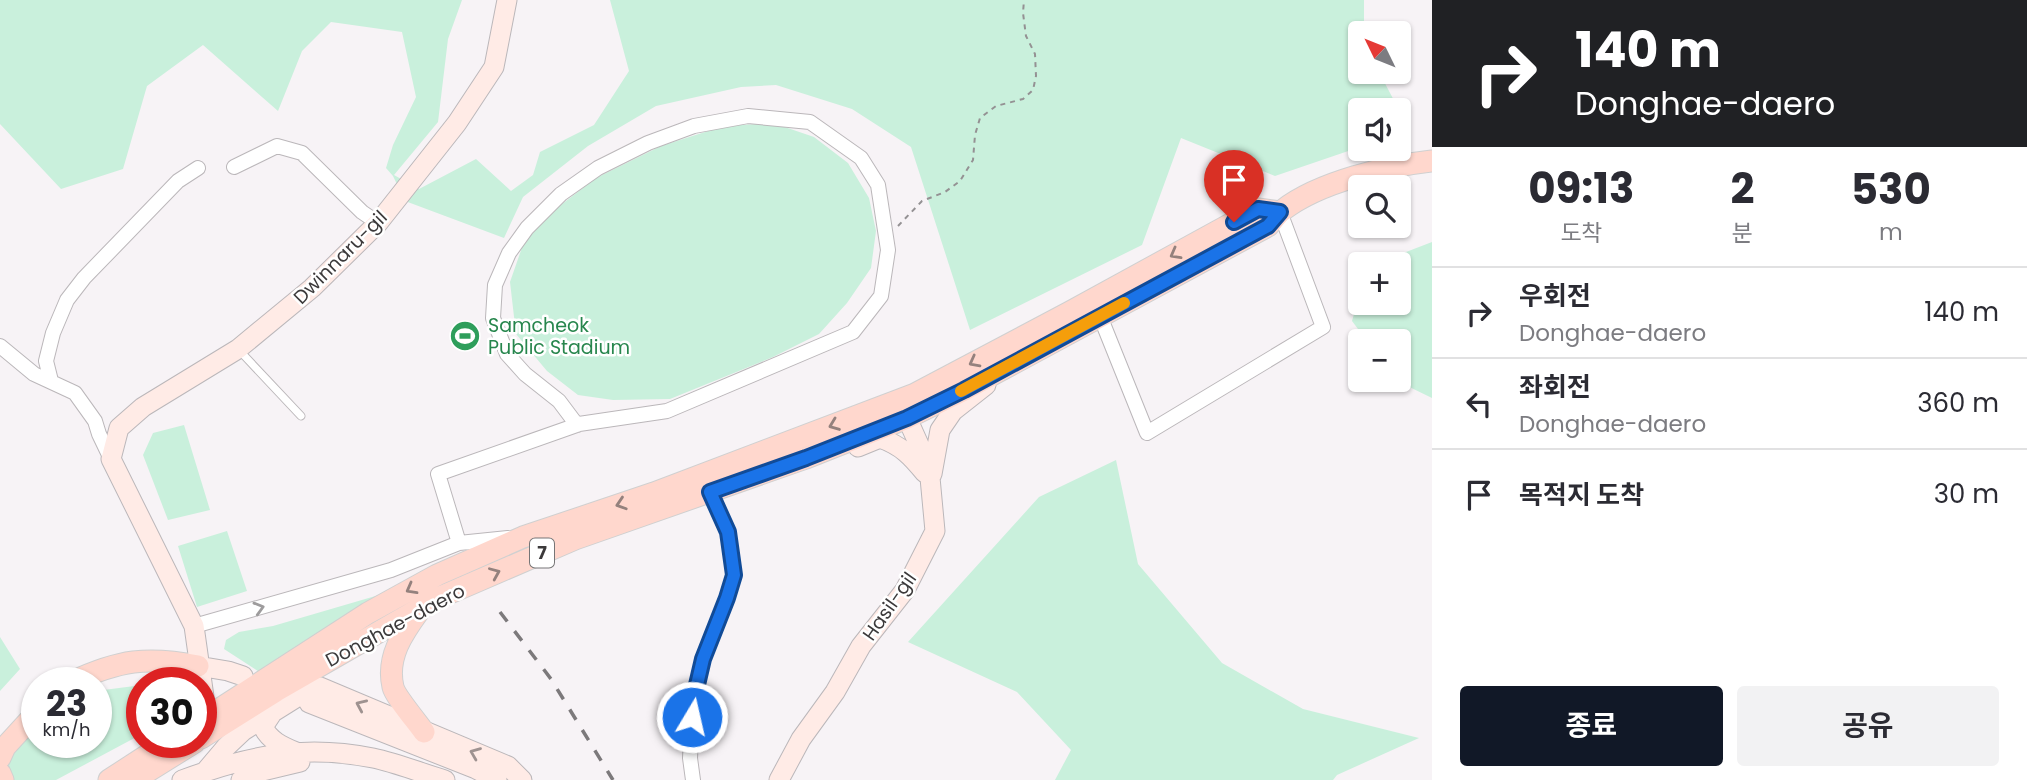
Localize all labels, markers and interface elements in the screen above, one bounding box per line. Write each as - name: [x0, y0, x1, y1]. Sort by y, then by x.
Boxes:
- text: 140 m: [1575, 16, 1721, 84]
- north arrow: [1348, 21, 1410, 84]
- map controls: [1348, 21, 1411, 392]
- icon: right: [1460, 28, 1551, 119]
- text: Donghae-daero: [1575, 81, 1835, 126]
- button: sound: [1348, 98, 1411, 161]
- pin: [1204, 150, 1264, 222]
- text: 09:13: [1528, 159, 1634, 218]
- text: 2: [1731, 159, 1755, 218]
- text: 530: [1851, 160, 1931, 219]
- icon: arrive: [1215, 161, 1253, 199]
- button: search: [1348, 175, 1411, 238]
- street label: Dwinnaru-gil: [287, 204, 393, 310]
- text: m: [1879, 216, 1903, 248]
- text: 도착: [1560, 217, 1602, 249]
- text: 분: [1732, 217, 1753, 249]
- one-way arrow: [1169, 246, 1182, 259]
- button: +: [1348, 252, 1411, 315]
- text: 우회전: [1519, 278, 1591, 314]
- icon: right: [1460, 294, 1498, 332]
- text: 140 m: [1924, 294, 1999, 330]
- place label: Samcheok Public Stadium: [488, 312, 630, 361]
- text: Donghae-daero: [1519, 317, 1706, 349]
- sports icon: Samcheok Public Stadium: [448, 319, 482, 353]
- button: −: [1348, 329, 1411, 392]
- one-way arrow: [969, 354, 982, 368]
- text: 좌회전: [1519, 369, 1591, 405]
- icon: left: [1460, 385, 1498, 423]
- text: 360 m: [1917, 385, 1999, 421]
- text: Donghae-daero: [1519, 408, 1706, 440]
- one-way arrow: [829, 417, 841, 431]
- icon: arrive: [1460, 476, 1498, 514]
- text: 30 m: [1934, 476, 1999, 512]
- text: 목적지 도착: [1519, 477, 1644, 513]
- one-way arrow: [615, 496, 628, 510]
- road number: 7: [530, 538, 554, 568]
- one-way arrow: [488, 567, 501, 581]
- street label: Hasil-gil: [856, 567, 923, 646]
- street label: Donghae-daero: [321, 577, 470, 674]
- one-way arrow: [405, 581, 418, 595]
- one-way arrow: [253, 601, 265, 616]
- speed limit sign: 30: [126, 667, 217, 758]
- text: 23: [46, 679, 87, 728]
- position arrow: [655, 680, 729, 754]
- button: 종료: [1460, 686, 1723, 766]
- button: 공유: [1737, 686, 1999, 766]
- one-way arrow: [356, 699, 368, 713]
- text: km/h: [43, 717, 90, 742]
- one-way arrow: [470, 747, 482, 761]

